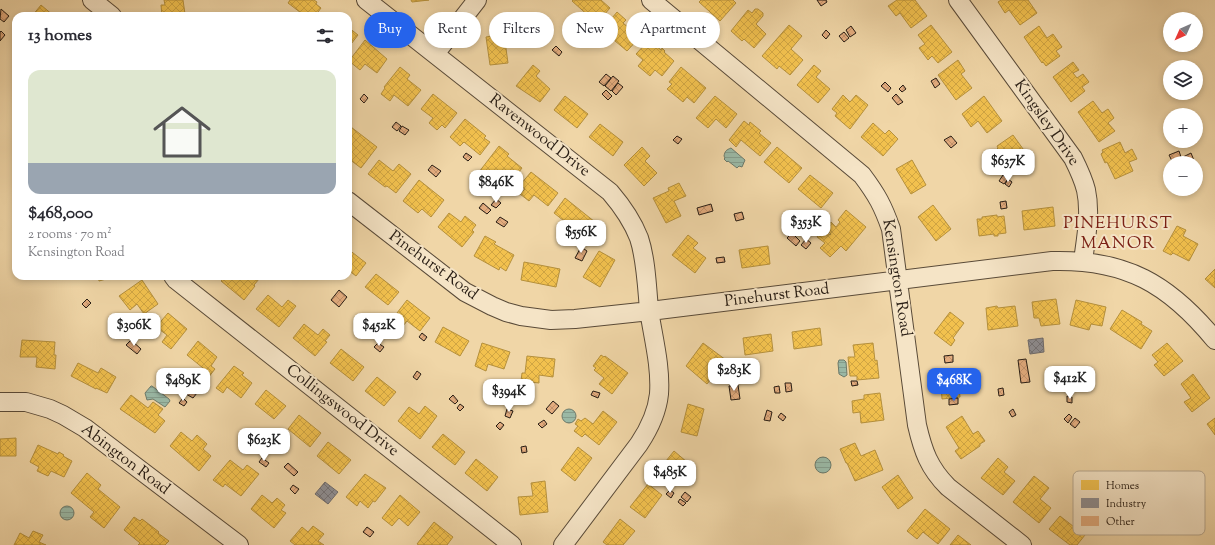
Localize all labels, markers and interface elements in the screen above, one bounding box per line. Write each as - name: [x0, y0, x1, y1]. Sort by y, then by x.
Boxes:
- chip: Buy: [364, 12, 416, 48]
- chip: Rent: [424, 12, 481, 48]
- chip: Filters: [489, 12, 554, 48]
- chip: New: [562, 12, 618, 48]
- chip: Apartment: [626, 12, 720, 48]
- north arrow: [1163, 12, 1203, 52]
- map controls: [1163, 12, 1203, 196]
- text: 13 homes: [28, 24, 92, 48]
- icon: filters: [314, 25, 336, 47]
- button: layers: [1163, 60, 1203, 100]
- street label: Kingsley Drive: [1008, 75, 1084, 171]
- street label: Ravenwood Drive: [483, 89, 595, 183]
- icon: home: [146, 96, 218, 168]
- button: +: [1163, 108, 1203, 148]
- pin: $637K: [980, 149, 1036, 183]
- text: $637K: [991, 153, 1025, 171]
- button: −: [1163, 156, 1203, 196]
- pin: $846K: [468, 170, 524, 204]
- text: $846K: [478, 174, 514, 192]
- text: $468,000: [28, 202, 93, 226]
- pin: $353K: [778, 210, 834, 244]
- district label: PINEHURST MANOR: [1063, 212, 1173, 256]
- text: $353K: [790, 214, 822, 232]
- street label: Kensington Road: [875, 218, 917, 338]
- pin: $556K: [553, 220, 609, 254]
- text: $556K: [565, 224, 597, 242]
- text: 2 rooms · 70 m²: [28, 226, 112, 244]
- street label: Pinehurst Road: [384, 226, 482, 306]
- text: Kensington Road: [28, 244, 125, 262]
- street label: Pinehurst Road: [723, 278, 831, 314]
- pin: $306K: [106, 313, 162, 347]
- pin: $452K: [351, 313, 407, 347]
- text: $306K: [117, 317, 151, 335]
- text: $452K: [362, 317, 396, 335]
- pin: $283K: [706, 358, 762, 392]
- street label: Collingswood Drive: [281, 359, 403, 463]
- text: $283K: [717, 362, 751, 380]
- pin: $412K: [1042, 366, 1098, 400]
- pin: $489K: [155, 368, 211, 402]
- pin: $468K: [926, 368, 982, 402]
- text: $412K: [1053, 370, 1087, 388]
- text: $489K: [165, 372, 201, 390]
- text: $468K: [936, 372, 972, 390]
- pin: $394K: [481, 379, 537, 413]
- text: $394K: [492, 383, 526, 401]
- street label: Abington Road: [76, 419, 174, 501]
- pin: $623K: [236, 428, 292, 462]
- text: $623K: [247, 432, 281, 450]
- pin: $485K: [642, 460, 698, 494]
- text: $485K: [653, 464, 687, 482]
- legend: [1073, 471, 1205, 535]
- text: Homes: [1106, 478, 1139, 494]
- text: Industry: [1106, 496, 1147, 512]
- text: Other: [1106, 514, 1135, 530]

